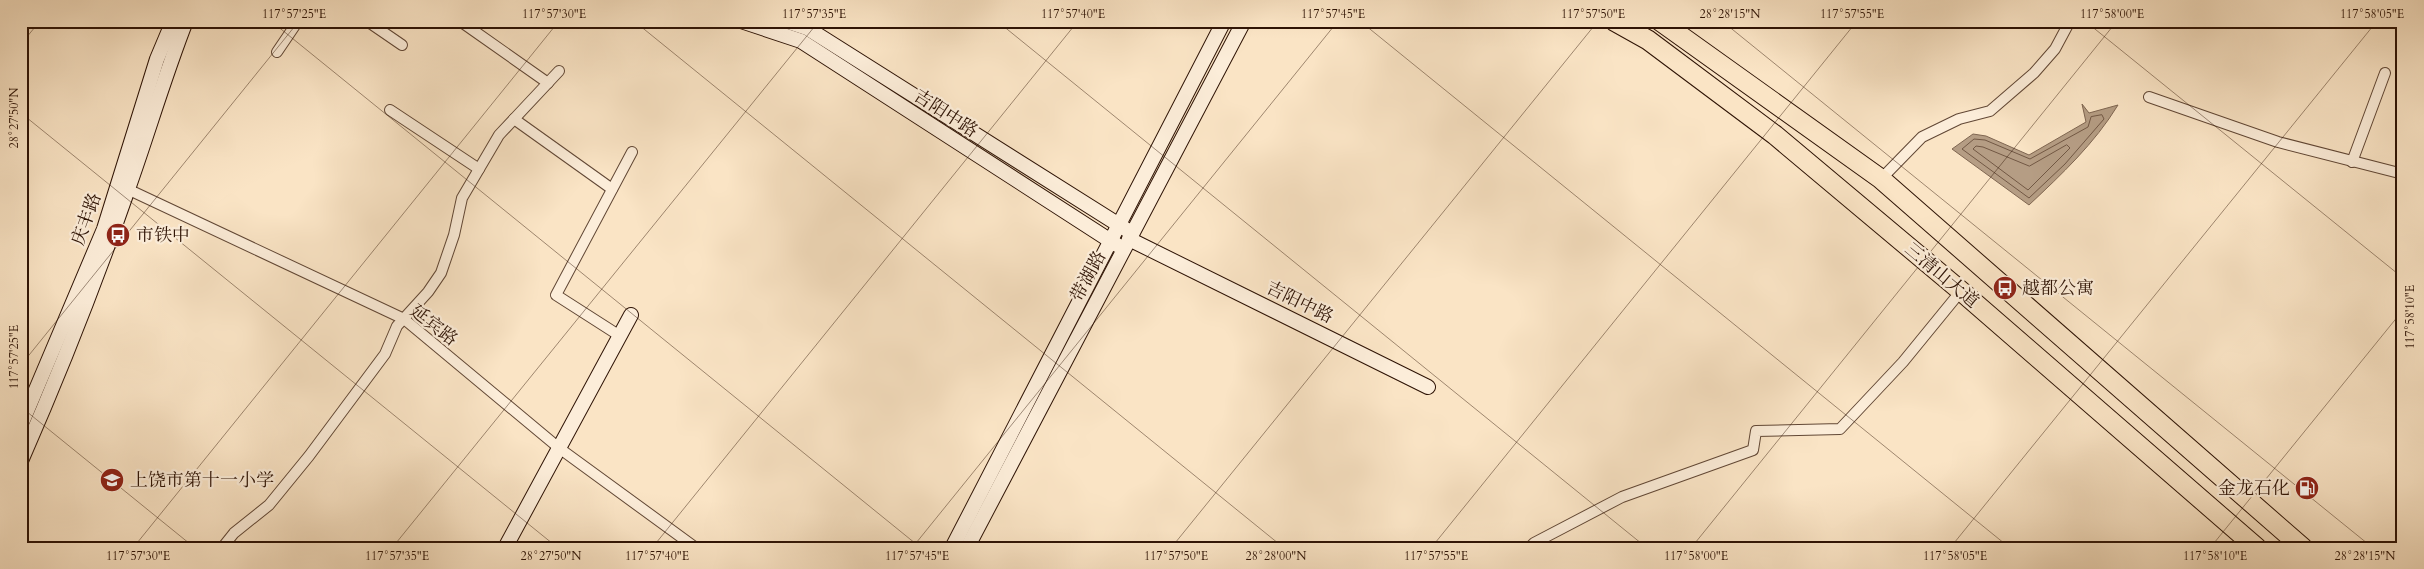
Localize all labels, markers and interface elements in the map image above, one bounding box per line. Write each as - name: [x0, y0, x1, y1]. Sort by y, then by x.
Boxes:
- text: 117°57'25"E: [262, 6, 326, 22]
- text: 117°57'30"E: [522, 6, 586, 22]
- text: 117°57'35"E: [782, 6, 846, 22]
- text: 117°57'40"E: [1041, 6, 1105, 22]
- text: 117°57'45"E: [1301, 6, 1365, 22]
- text: 117°57'50"E: [1561, 6, 1625, 22]
- text: 28°28'15"N: [1700, 6, 1761, 22]
- text: 117°57'55"E: [1820, 6, 1884, 22]
- text: 117°58'00"E: [2080, 6, 2144, 22]
- text: 117°58'05"E: [2340, 6, 2404, 22]
- street label: 吉阳中路: [909, 83, 983, 144]
- text: 28°27'50"N: [6, 87, 22, 148]
- street label: 庆丰路: [65, 190, 107, 249]
- bus stop icon: 市铁中: [105, 222, 131, 248]
- place label: 市铁中: [136, 223, 190, 248]
- street label: 三清山大道: [1899, 237, 1984, 314]
- street label: 带湖路: [1065, 247, 1112, 306]
- street label: 吉阳中路: [1262, 275, 1338, 329]
- bus stop icon: 越都公寓: [1992, 275, 2018, 301]
- place label: 越都公寓: [2022, 276, 2094, 301]
- text: 117°58'10"E: [2402, 285, 2418, 349]
- street label: 延宾路: [405, 299, 463, 352]
- text: 117°57'25"E: [6, 325, 22, 389]
- school or university icon: 上饶市第十一小学: [99, 467, 125, 493]
- place label: 上饶市第十一小学: [130, 468, 274, 493]
- fuel station icon: 金龙石化: [2294, 475, 2320, 501]
- place label: 金龙石化: [2218, 476, 2290, 501]
- text: 117°57'30"E: [106, 548, 170, 564]
- text: 117°57'35"E: [365, 548, 429, 564]
- text: 28°27'50"N: [521, 548, 582, 564]
- text: 117°57'40"E: [625, 548, 689, 564]
- text: 117°57'45"E: [885, 548, 949, 564]
- text: 117°57'50"E: [1144, 548, 1208, 564]
- text: 28°28'00"N: [1246, 548, 1307, 564]
- text: 117°57'55"E: [1404, 548, 1468, 564]
- text: 117°58'00"E: [1664, 548, 1728, 564]
- text: 117°58'05"E: [1923, 548, 1987, 564]
- text: 117°58'10"E: [2183, 548, 2247, 564]
- text: 28°28'15"N: [2335, 548, 2396, 564]

